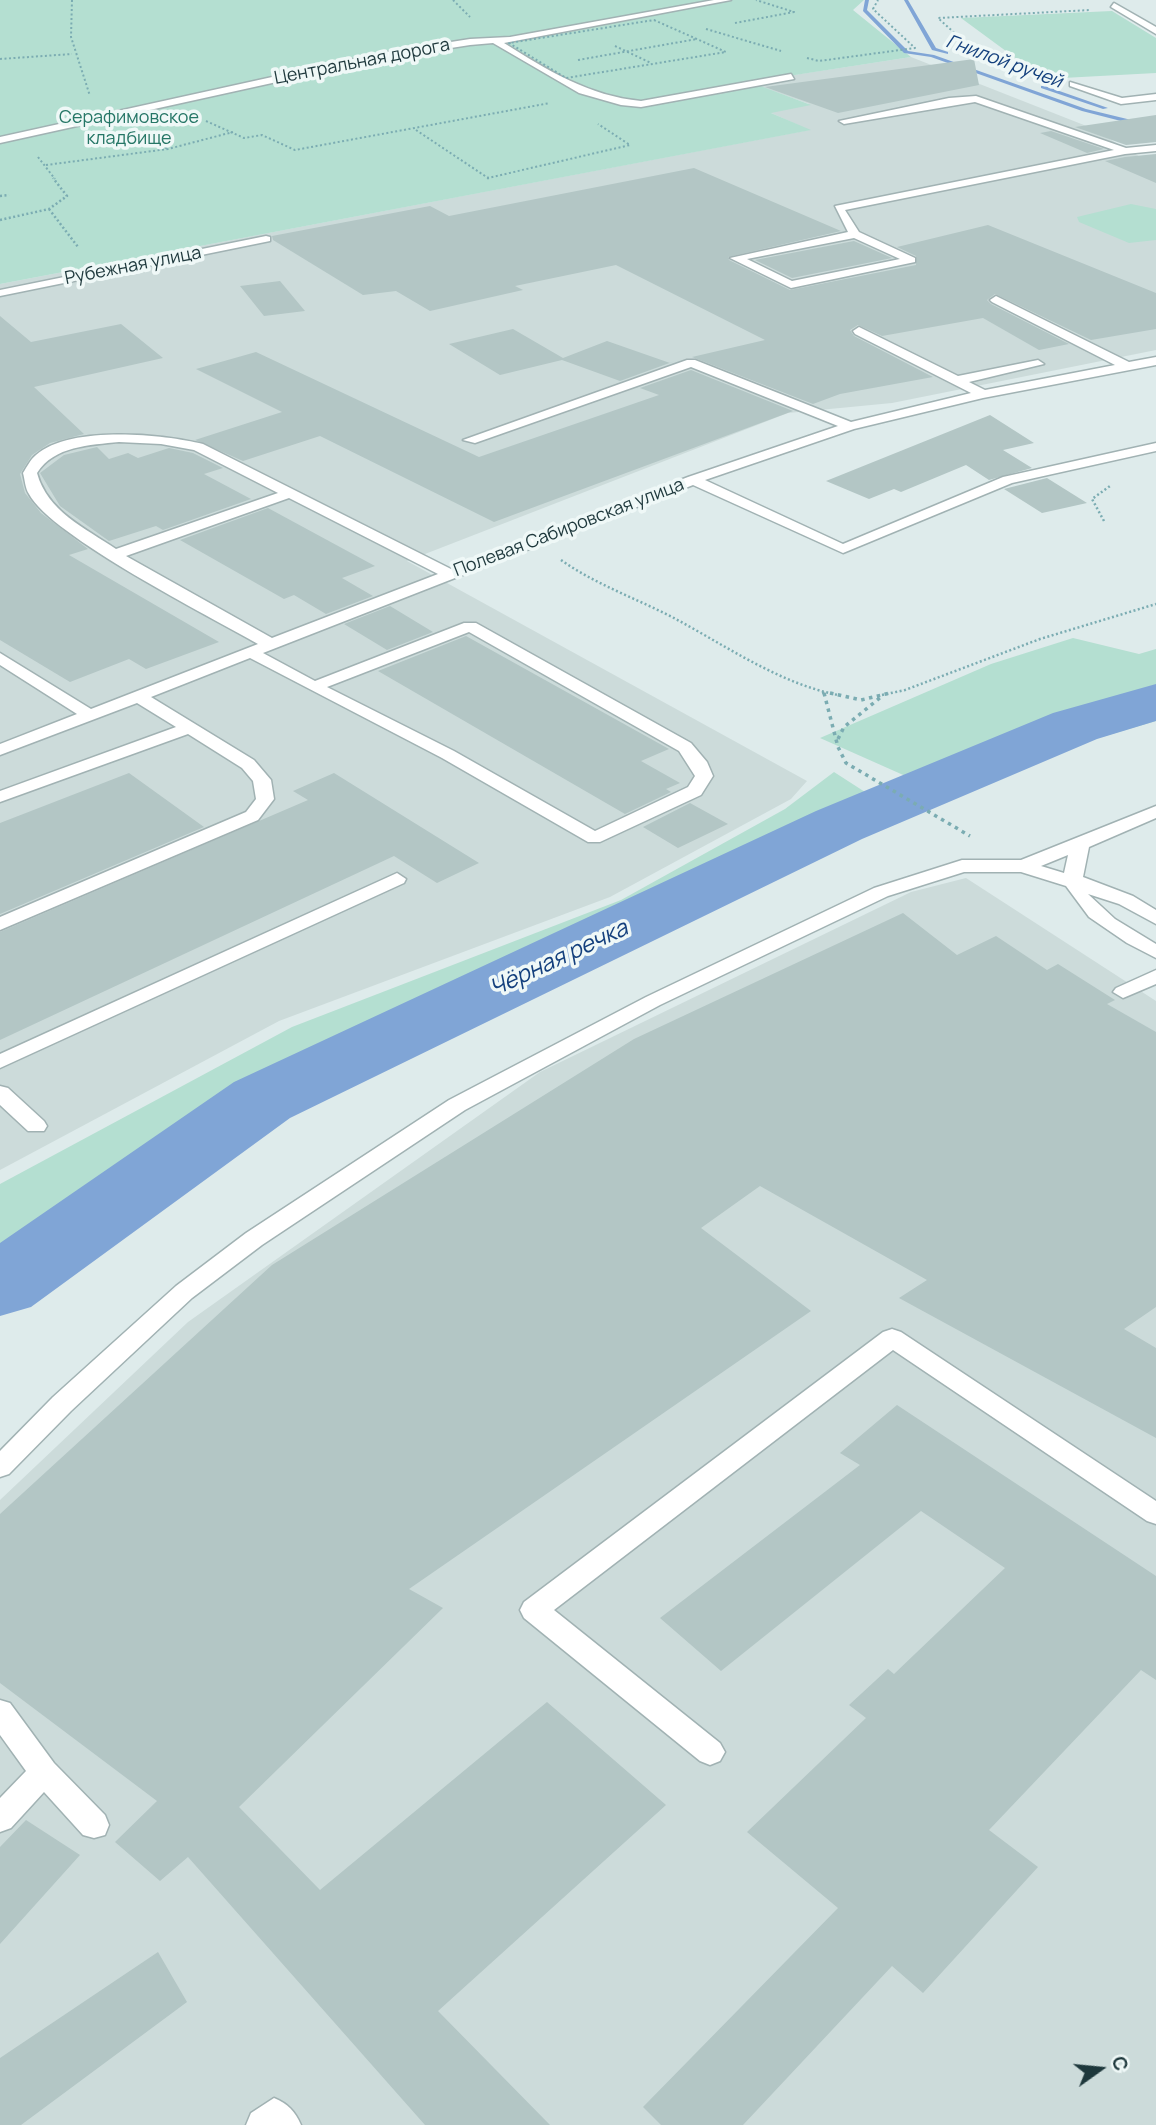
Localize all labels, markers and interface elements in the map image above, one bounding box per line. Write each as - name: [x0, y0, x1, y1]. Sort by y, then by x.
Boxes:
- water label: Гнилой ручей: [943, 30, 1065, 94]
- street label: Центральная дорога: [272, 34, 452, 90]
- park label: Серафимовское кладбище: [59, 107, 199, 150]
- street label: Рубежная улица: [63, 242, 203, 290]
- street label: Полевая Сабировская улица: [451, 474, 687, 582]
- water label: Чёрная речка: [485, 915, 633, 1003]
- north arrow: [1065, 2034, 1135, 2104]
- text: С: [1106, 2053, 1135, 2074]

